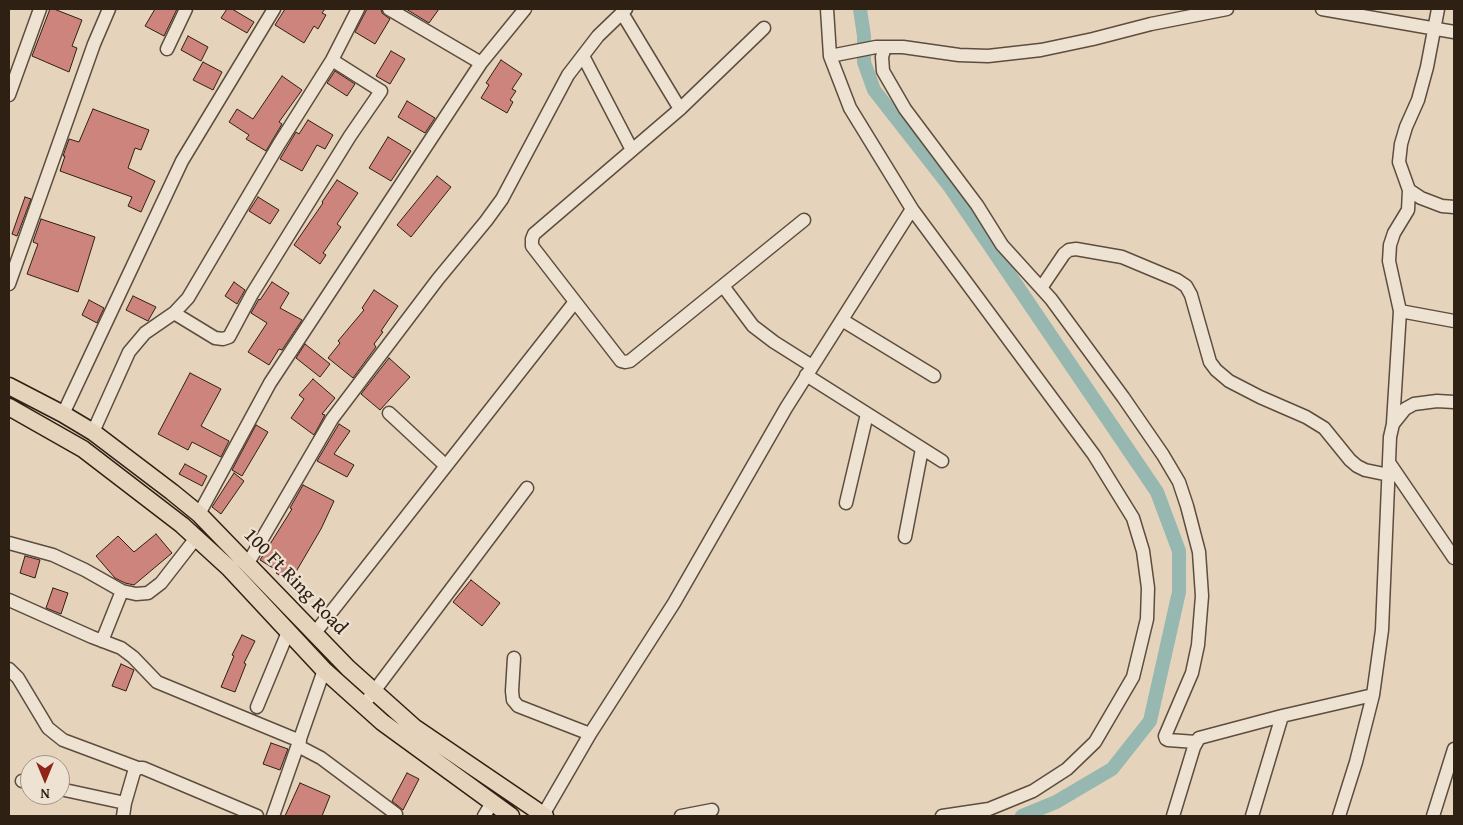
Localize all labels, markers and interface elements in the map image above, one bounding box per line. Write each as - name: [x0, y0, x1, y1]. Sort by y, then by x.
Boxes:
- street label: 100 Ft Ring Road: [238, 524, 352, 640]
- north arrow: [20, 755, 70, 805]
- text: N: [40, 784, 50, 804]

